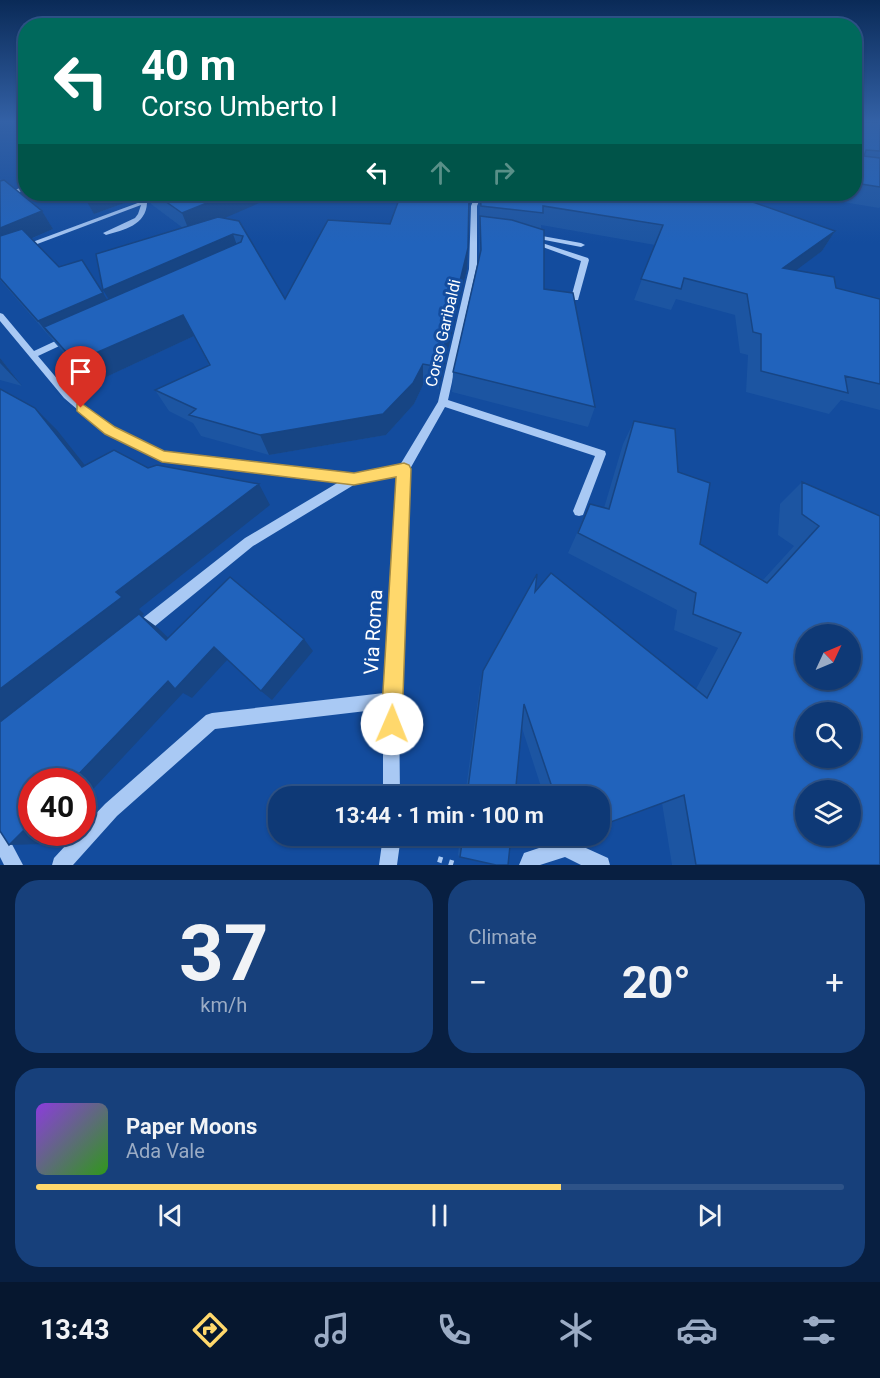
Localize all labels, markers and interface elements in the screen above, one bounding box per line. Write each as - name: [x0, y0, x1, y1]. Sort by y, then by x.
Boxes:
- text: 40 m: [141, 41, 236, 90]
- icon: left: [42, 42, 120, 120]
- text: Corso Umberto I: [141, 91, 338, 123]
- icon: left: [361, 156, 394, 189]
- icon: ahead: [424, 156, 457, 189]
- icon: right: [487, 156, 520, 189]
- street label: Corso Garibaldi: [421, 277, 465, 389]
- pin: [55, 346, 106, 408]
- icon: arrive: [64, 355, 97, 388]
- street label: Via Roma: [359, 589, 387, 675]
- north arrow: [795, 624, 861, 690]
- map controls: [795, 624, 861, 846]
- position arrow: [360, 692, 424, 756]
- button: search: [795, 702, 861, 768]
- speed limit sign: 40: [18, 768, 96, 846]
- button: layers: [795, 780, 861, 846]
- text: 13:44 · 1 min · 100 m: [334, 803, 544, 828]
- text: 37: [179, 908, 269, 999]
- text: Climate: [469, 925, 537, 949]
- text: 20°: [622, 956, 691, 1009]
- text: −: [469, 963, 487, 1002]
- text: +: [825, 963, 844, 1002]
- text: km/h: [200, 993, 247, 1017]
- text: Paper Moons: [126, 1114, 257, 1139]
- text: Ada Vale: [126, 1139, 205, 1163]
- icon: previous: [154, 1199, 187, 1232]
- icon: pause: [423, 1199, 456, 1232]
- icon: next: [693, 1199, 726, 1232]
- icon: directions: [189, 1309, 231, 1351]
- icon: music: [311, 1309, 353, 1351]
- icon: phone: [433, 1309, 475, 1351]
- icon: climate: [555, 1309, 597, 1351]
- icon: car: [676, 1309, 718, 1351]
- icon: filters: [798, 1309, 840, 1351]
- text: 13:43: [40, 1314, 109, 1346]

